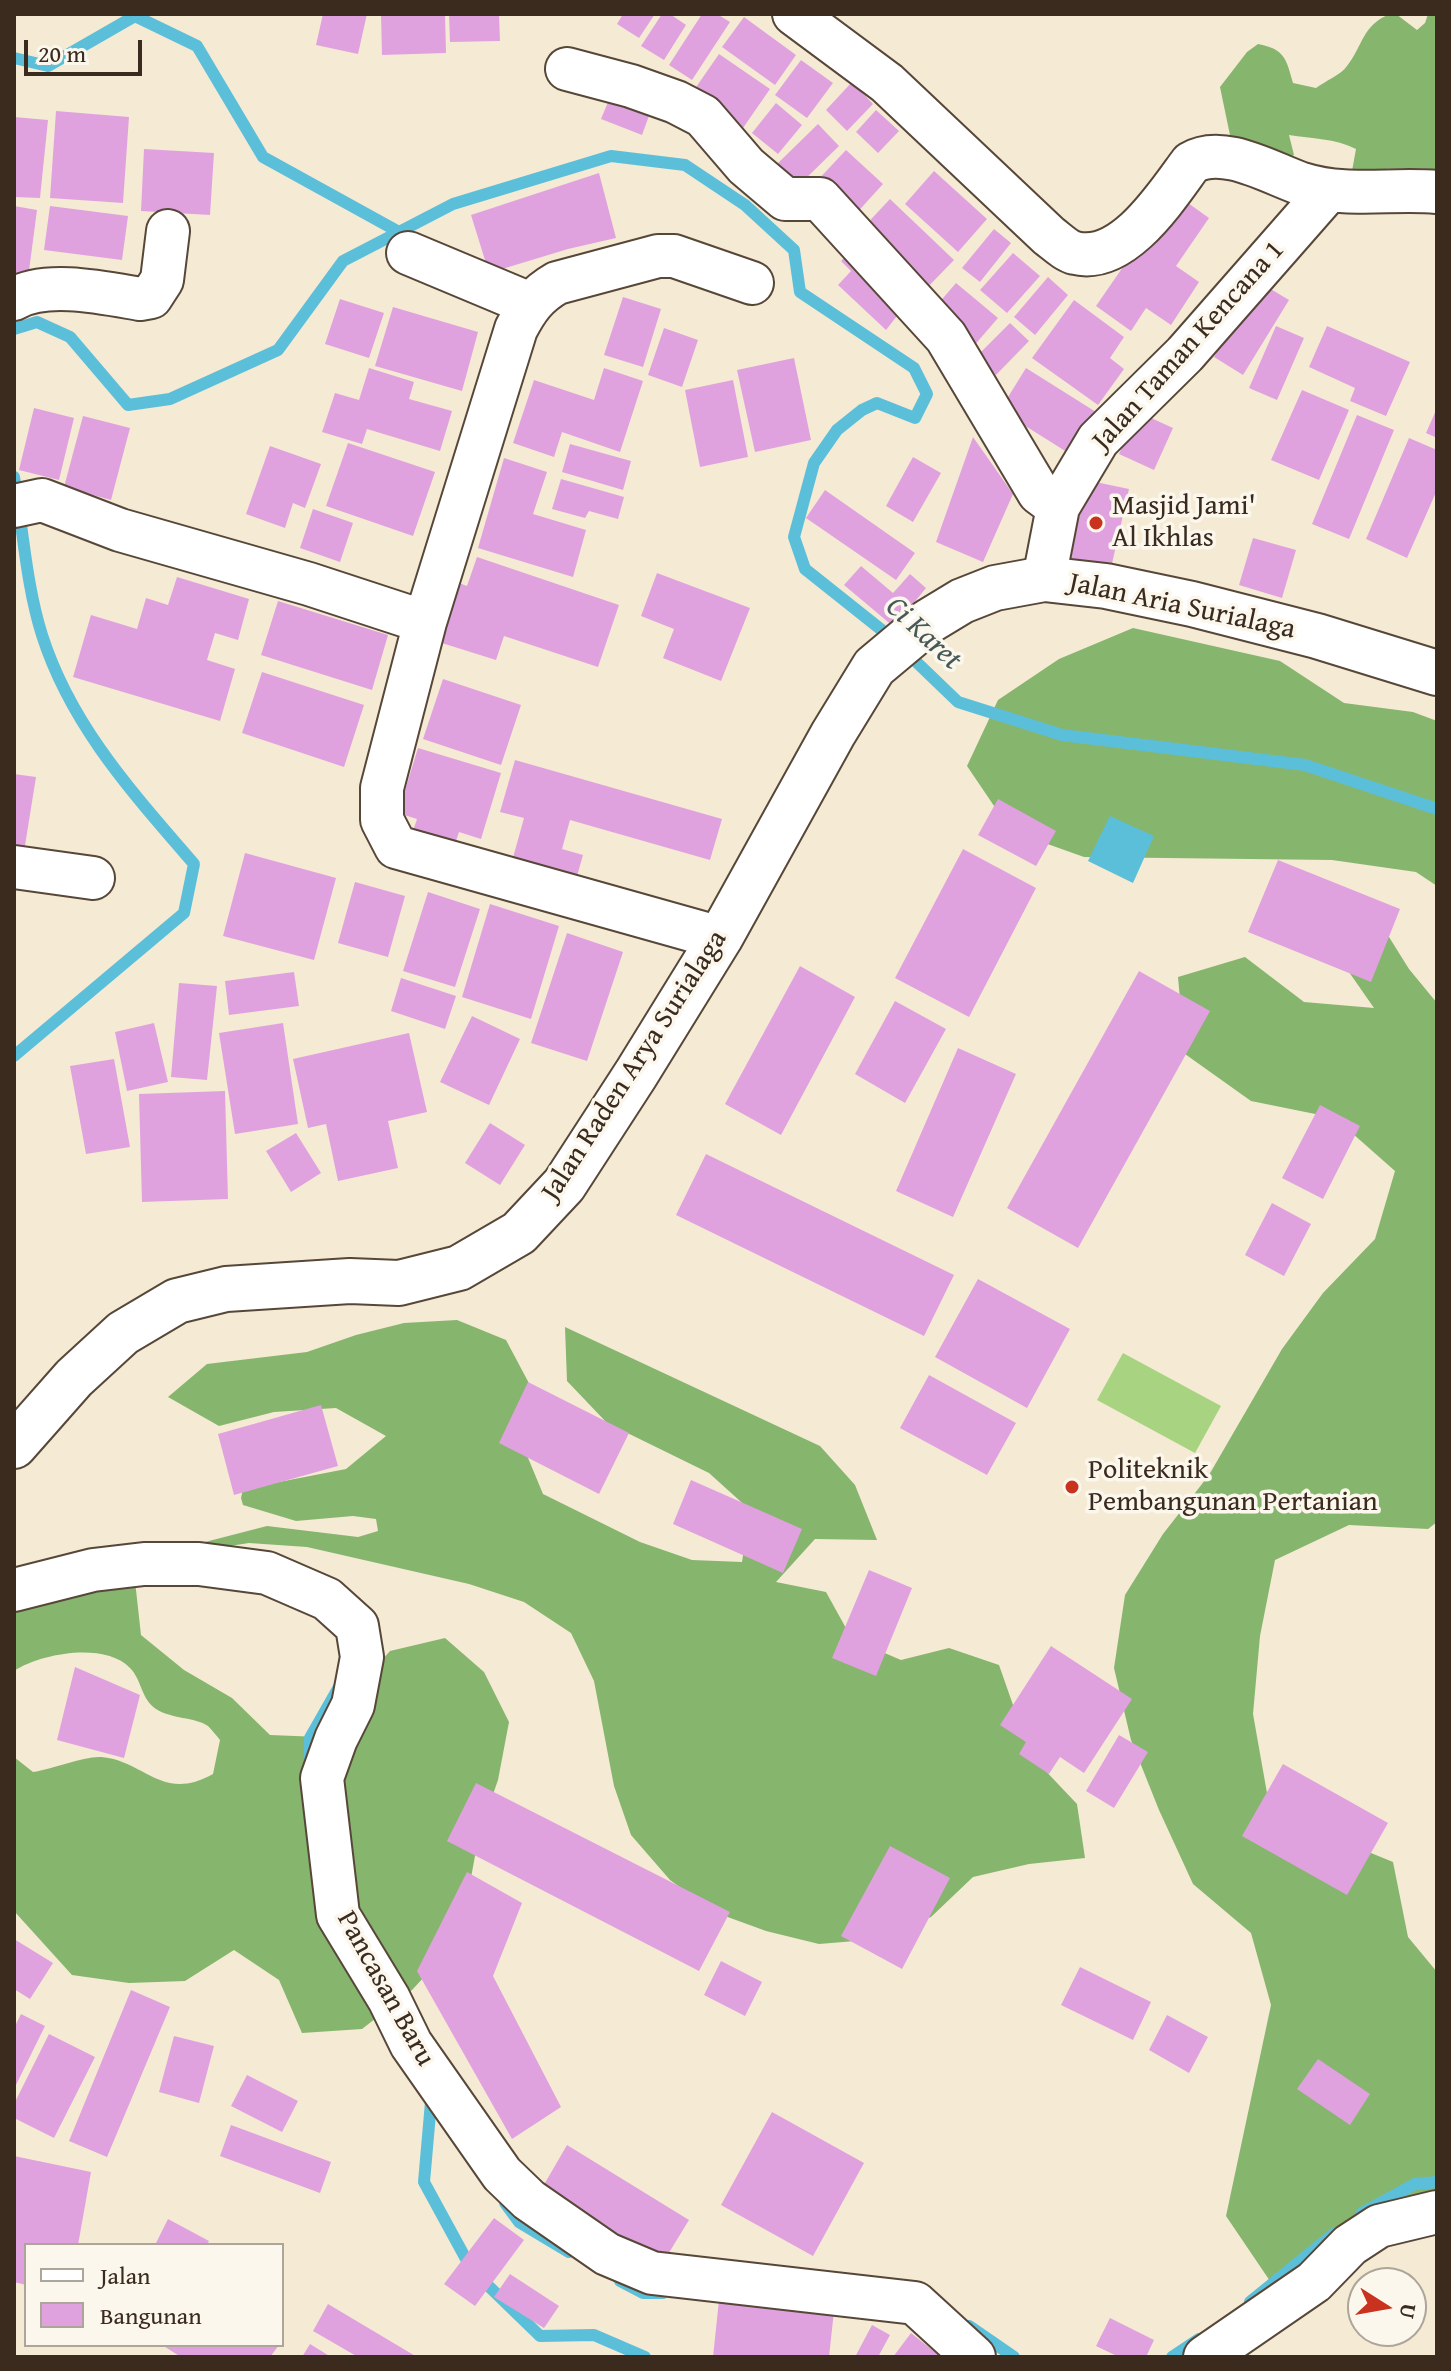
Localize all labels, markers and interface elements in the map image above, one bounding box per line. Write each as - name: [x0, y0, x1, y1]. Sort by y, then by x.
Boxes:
- scale bar: [28, 24, 146, 74]
- text: 20 m: [38, 36, 86, 71]
- street label: Jalan Taman Kencana 1: [1086, 234, 1292, 458]
- place label: Masjid Jami' Al Ikhlas: [1112, 490, 1256, 556]
- marker: Masjid Jami' Al Ikhlas: [1087, 514, 1105, 532]
- street label: Jalan Aria Surialaga: [1066, 567, 1298, 647]
- water label: Ci Karet: [877, 590, 969, 678]
- street label: Jalan Raden Arya Surialaga: [535, 925, 735, 1207]
- place label: Politeknik Pembangunan Pertanian: [1088, 1454, 1378, 1520]
- marker: Politeknik Pembangunan Pertanian: [1063, 1478, 1081, 1496]
- street label: Pancasan Baru: [329, 1906, 441, 2072]
- legend: [24, 2243, 284, 2347]
- text: Jalan: [100, 2258, 150, 2293]
- north arrow: [1347, 2267, 1427, 2347]
- text: Bangunan: [100, 2298, 202, 2333]
- text: U: [1391, 2301, 1426, 2322]

